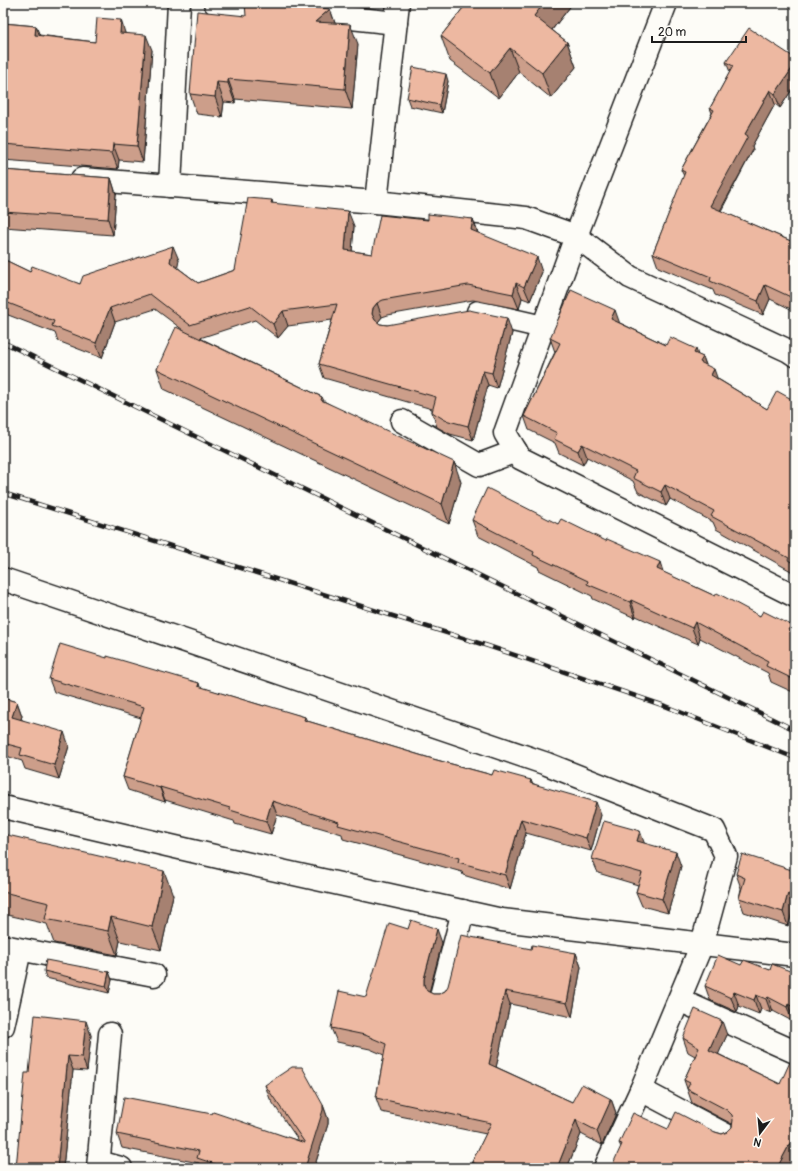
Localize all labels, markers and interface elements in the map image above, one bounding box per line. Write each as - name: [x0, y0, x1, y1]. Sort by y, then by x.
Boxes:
- scale bar: [652, 18, 746, 44]
- text: 20 m: [658, 25, 687, 40]
- north arrow: [740, 1113, 780, 1153]
- text: N: [751, 1135, 763, 1149]

